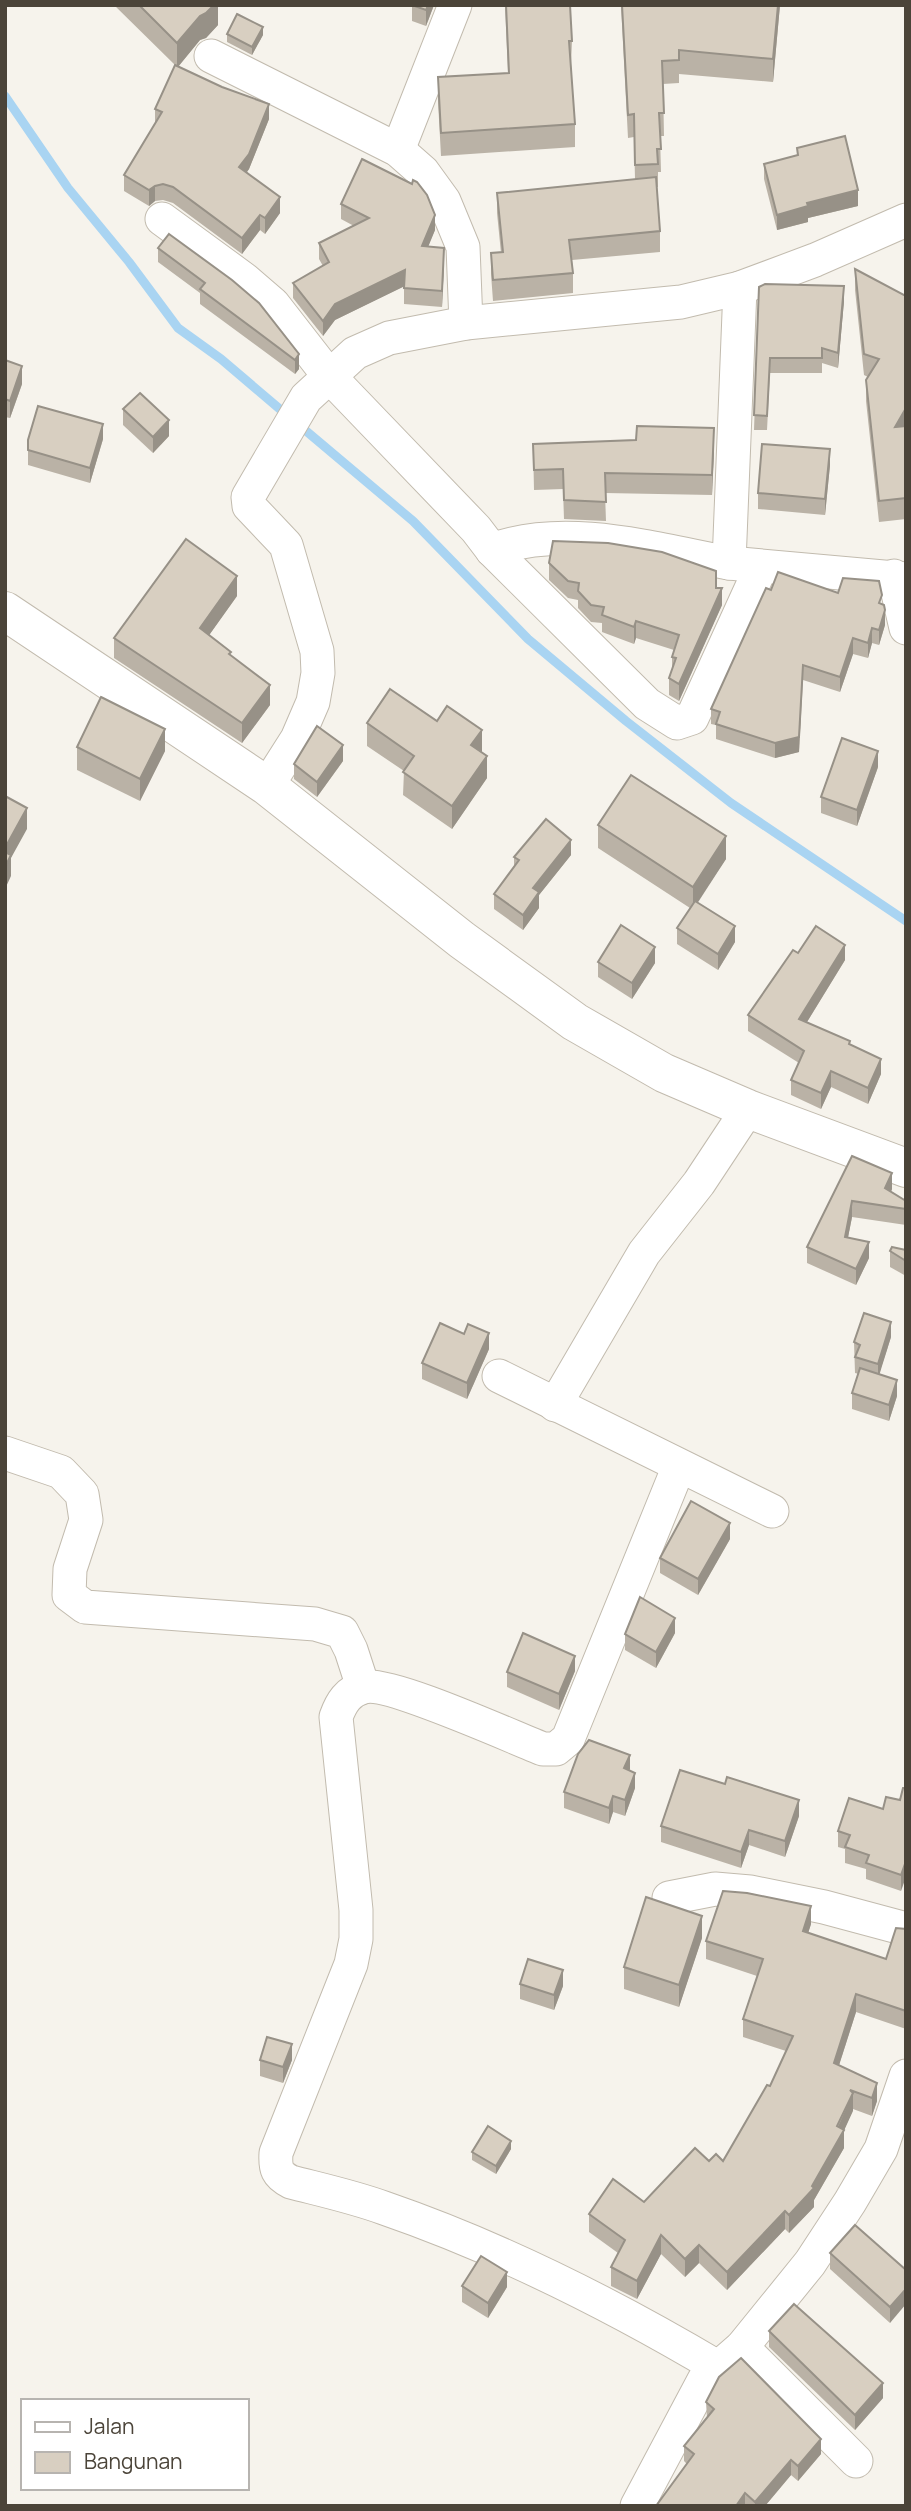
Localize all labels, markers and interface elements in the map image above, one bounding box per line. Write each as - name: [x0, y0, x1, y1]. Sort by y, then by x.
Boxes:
- legend: [21, 2399, 248, 2490]
- text: Jalan: [84, 2412, 134, 2440]
- text: Bangunan: [84, 2447, 183, 2475]

